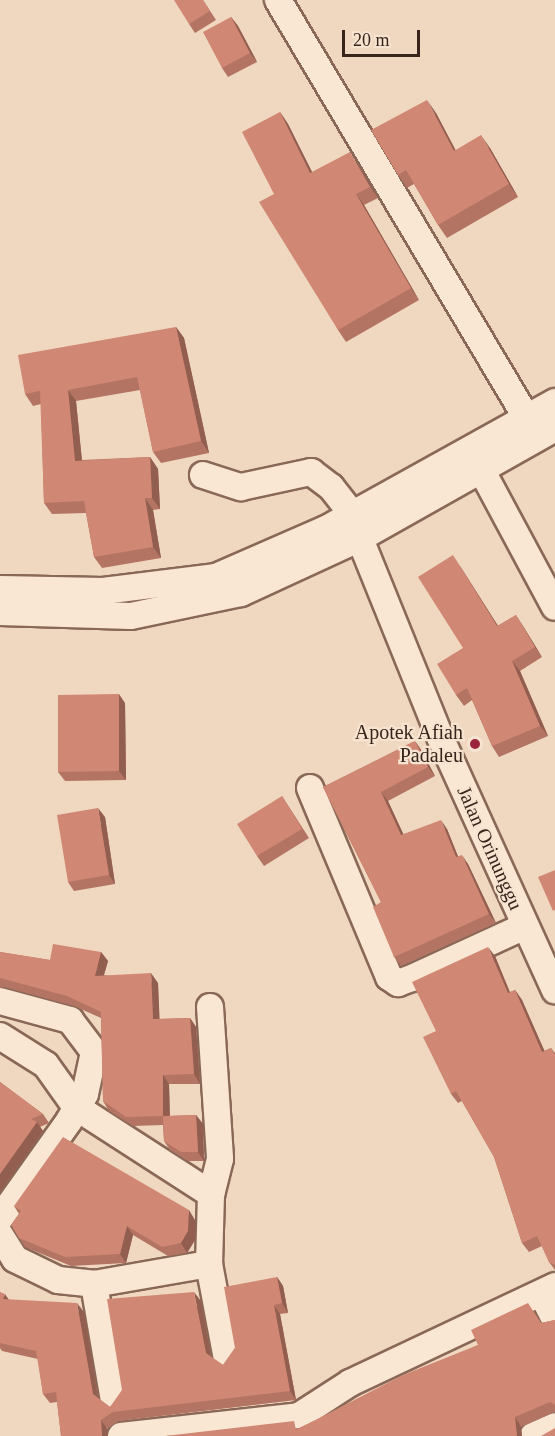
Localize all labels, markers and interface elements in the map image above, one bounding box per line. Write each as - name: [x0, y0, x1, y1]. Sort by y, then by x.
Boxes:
- scale bar: [345, 18, 423, 56]
- text: 20 m: [353, 30, 390, 50]
- place label: Apotek Afiah Padaleu: [354, 720, 463, 767]
- marker: Apotek Afiah Padaleu: [468, 737, 482, 751]
- street label: Jalan Orinunggu: [452, 782, 528, 914]

